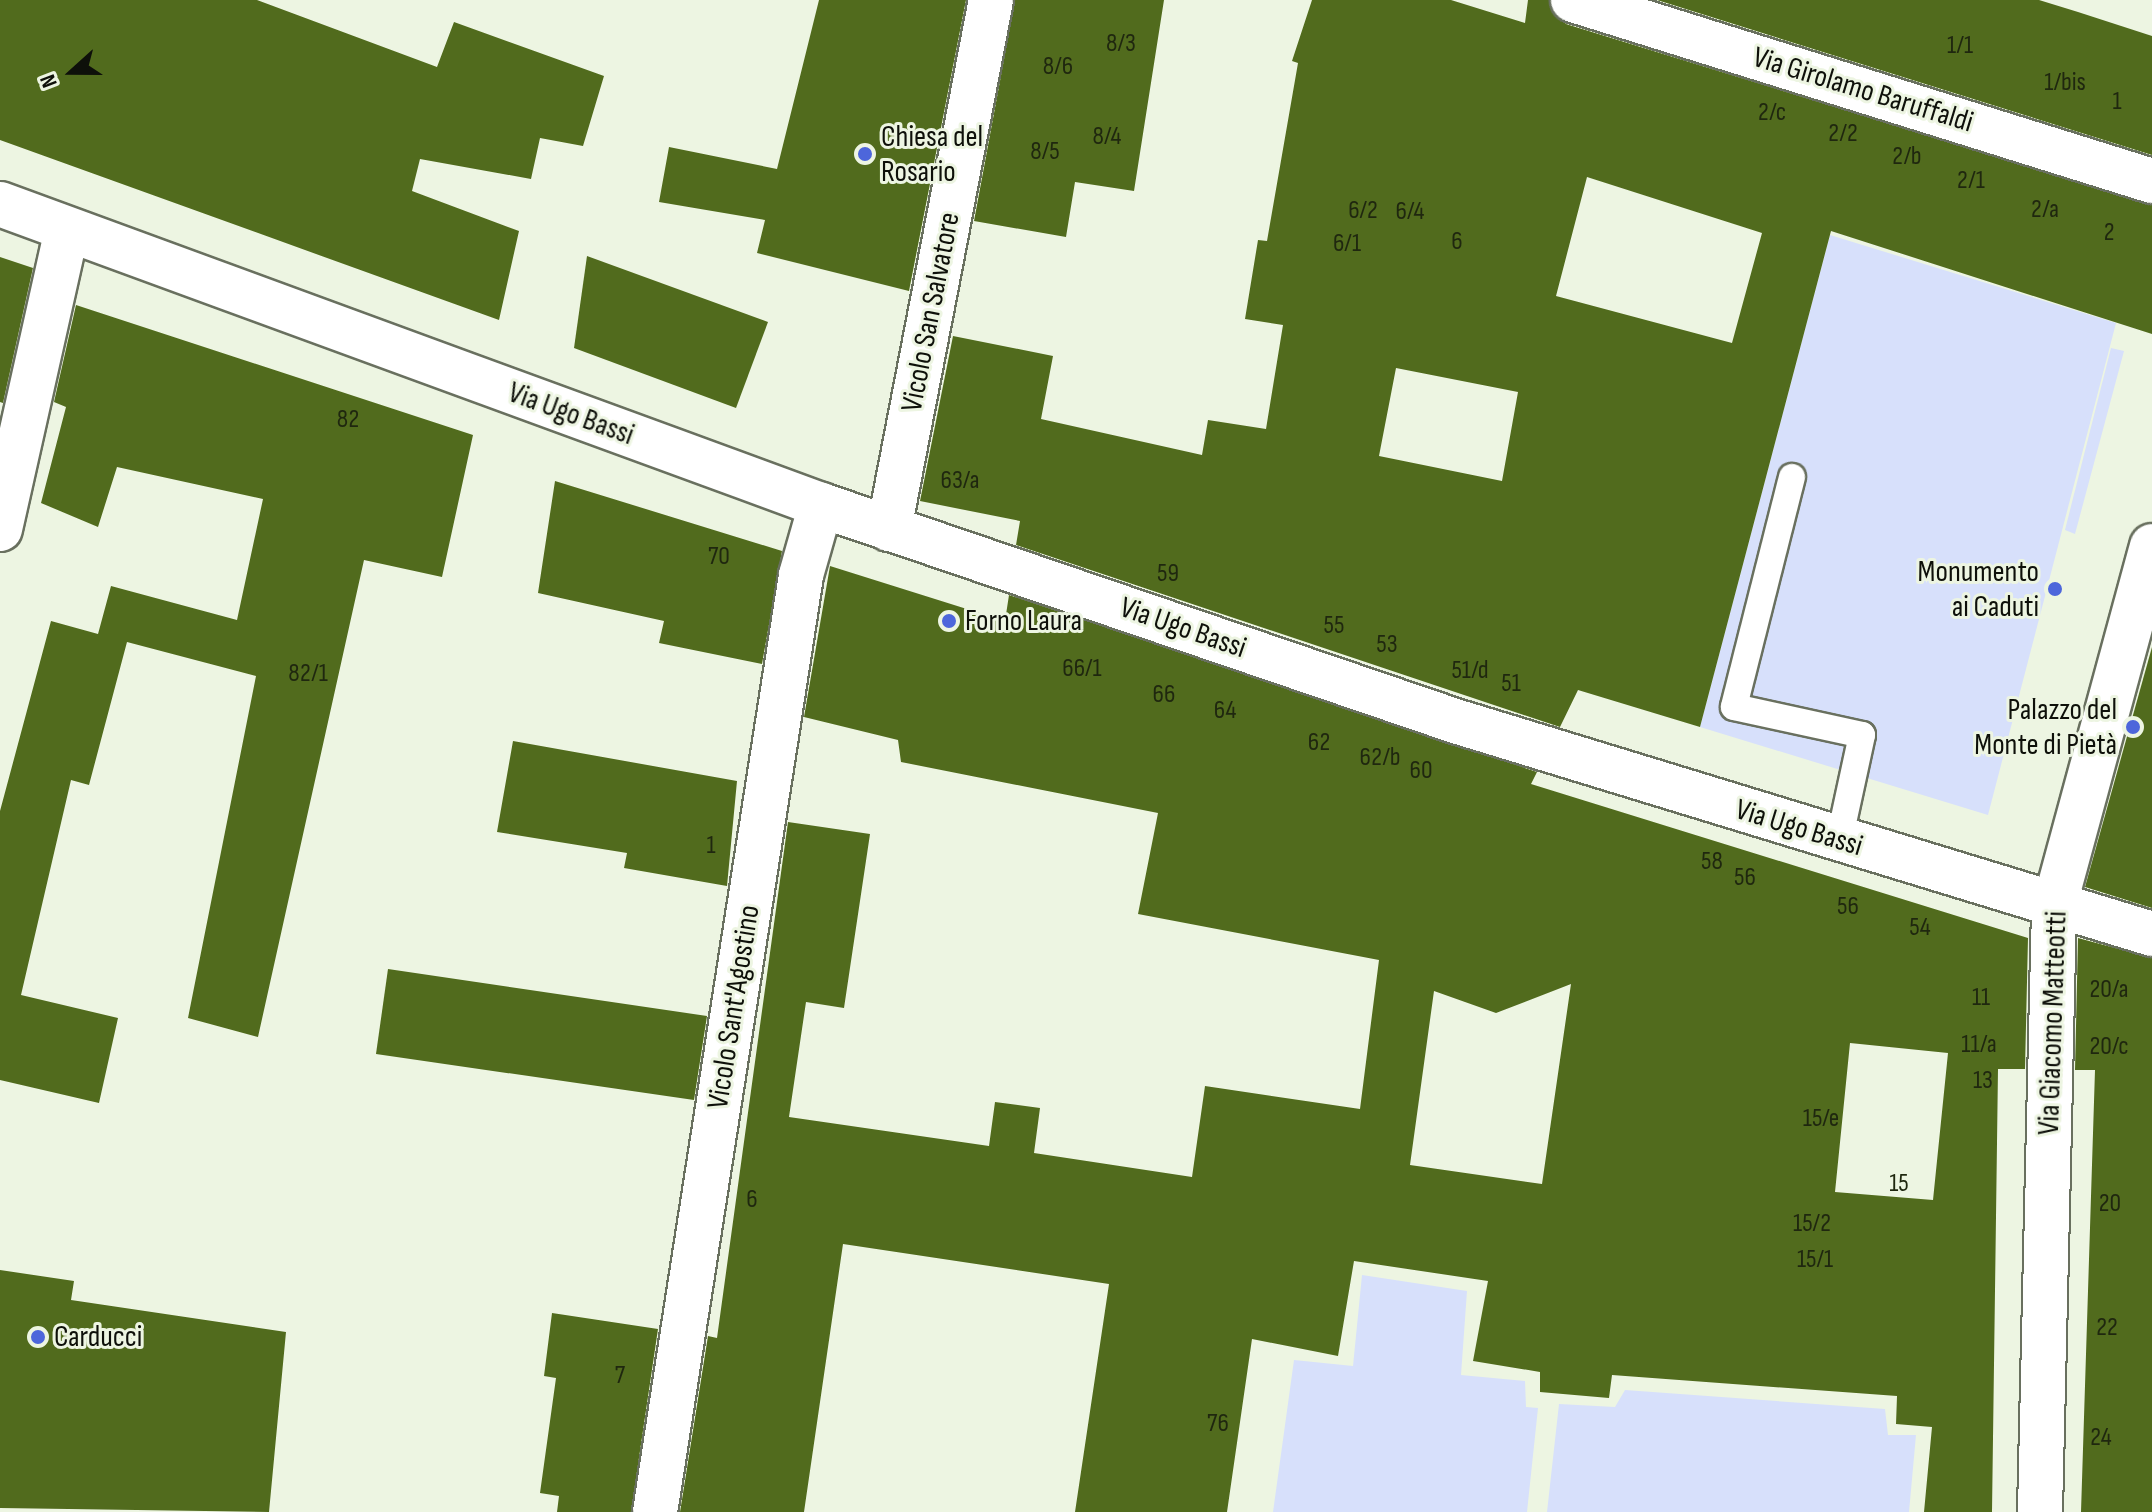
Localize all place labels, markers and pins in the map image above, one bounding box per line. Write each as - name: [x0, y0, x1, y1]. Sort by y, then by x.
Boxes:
- place label: Chiesa del Rosario: [881, 119, 983, 190]
- marker: Chiesa del Rosario: [856, 145, 874, 163]
- place label: Monumento ai Caduti: [1918, 554, 2039, 624]
- marker: Monumento ai Caduti: [2046, 580, 2064, 598]
- place label: Forno Laura: [965, 603, 1082, 639]
- marker: Forno Laura: [940, 612, 958, 630]
- place label: Palazzo del Monte di Pietà: [1974, 692, 2117, 762]
- marker: Palazzo del Monte di Pietà: [2124, 718, 2142, 736]
- place label: Carducci: [54, 1319, 142, 1355]
- marker: Carducci: [29, 1328, 47, 1346]

